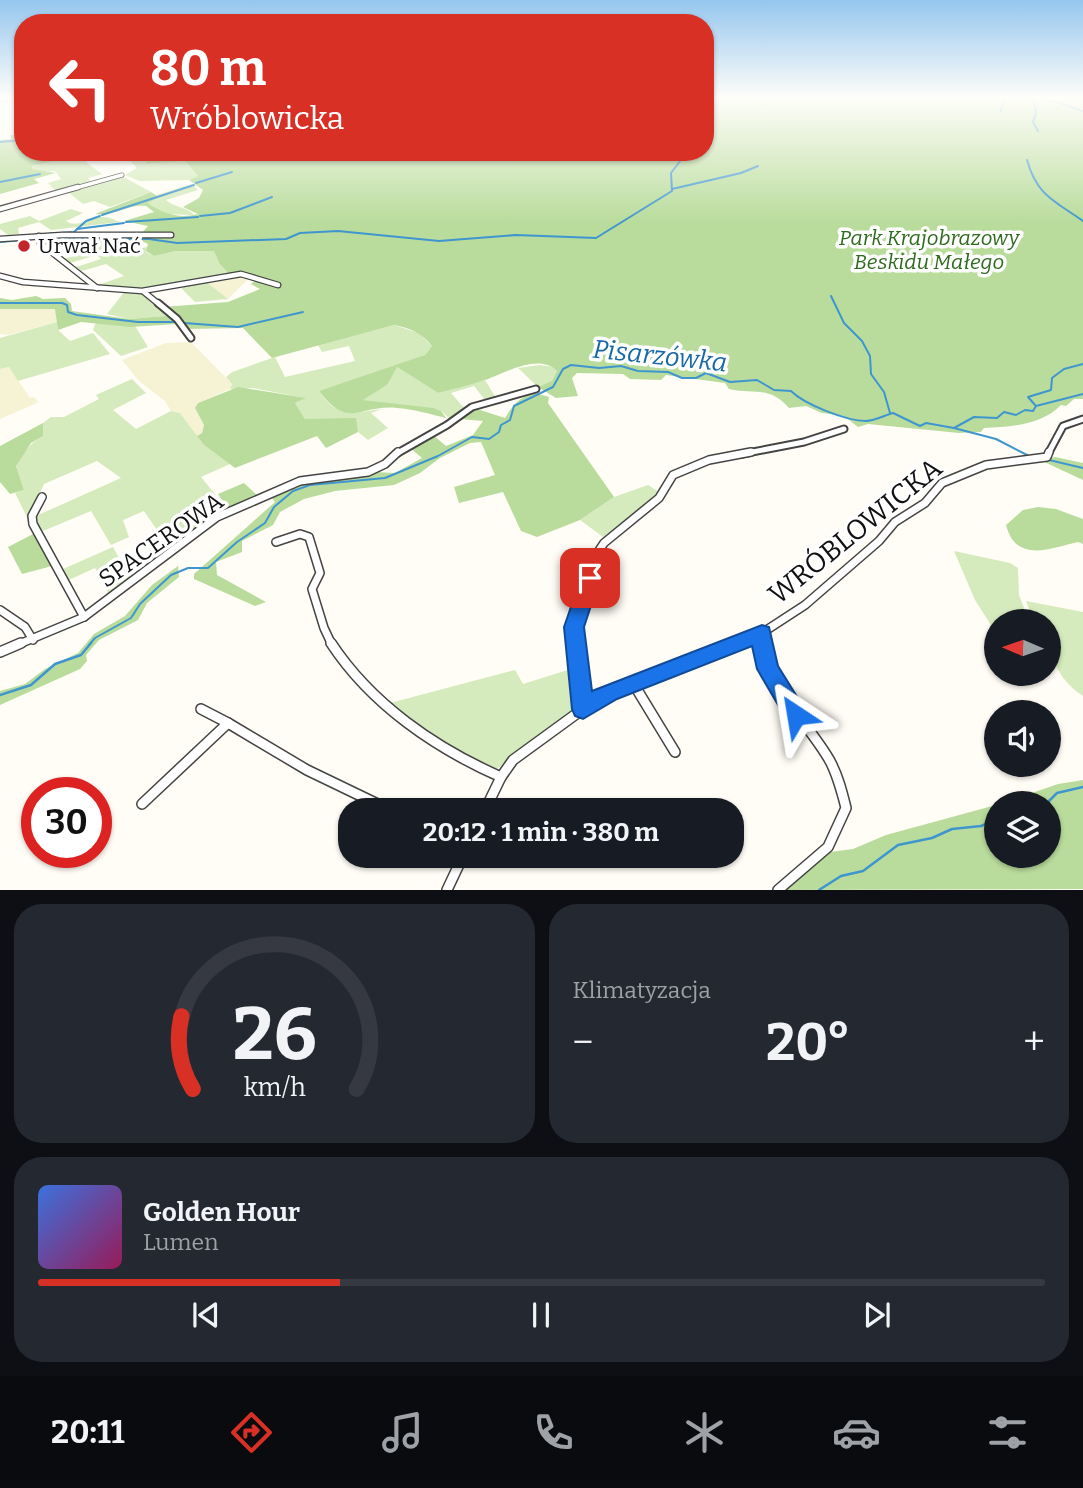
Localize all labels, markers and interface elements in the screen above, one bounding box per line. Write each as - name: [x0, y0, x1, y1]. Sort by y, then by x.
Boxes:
- text: 80 m: [150, 39, 266, 98]
- icon: left: [35, 42, 126, 133]
- text: Wróblowicka: [150, 99, 344, 137]
- park label: Park Krajobrazowy Beskidu Małego: [839, 225, 1021, 275]
- place label: Urwał Nać: [38, 233, 141, 259]
- marker: Urwał Nać: [16, 238, 32, 254]
- water label: Pisarzówka: [591, 334, 729, 378]
- street label: WRÓBLOWICKA: [761, 450, 948, 611]
- street label: SPACEROWA: [93, 487, 229, 593]
- pin: [560, 548, 620, 608]
- icon: arrive: [571, 559, 609, 597]
- north arrow: [984, 609, 1060, 686]
- map controls: [984, 609, 1061, 868]
- position arrow: [759, 678, 833, 752]
- button: sound: [984, 700, 1061, 777]
- speed limit sign: 30: [21, 777, 112, 868]
- button: layers: [984, 791, 1061, 868]
- text: 20:12 · 1 min · 380 m: [423, 817, 659, 848]
- text: Klimatyzacja: [573, 976, 711, 1004]
- text: 26: [232, 992, 316, 1079]
- text: 20°: [766, 1011, 851, 1074]
- text: −: [573, 1019, 593, 1065]
- text: +: [1023, 1019, 1045, 1065]
- text: km/h: [243, 1073, 306, 1103]
- text: Golden Hour: [143, 1197, 300, 1228]
- text: Lumen: [143, 1228, 219, 1256]
- icon: previous: [187, 1296, 225, 1334]
- icon: pause: [522, 1296, 560, 1334]
- icon: next: [858, 1296, 896, 1334]
- icon: directions: [227, 1408, 276, 1457]
- icon: music: [378, 1408, 427, 1457]
- icon: phone: [529, 1408, 578, 1457]
- icon: climate: [680, 1408, 729, 1457]
- icon: car: [832, 1408, 881, 1457]
- icon: filters: [983, 1408, 1032, 1457]
- text: 20:11: [51, 1413, 125, 1451]

